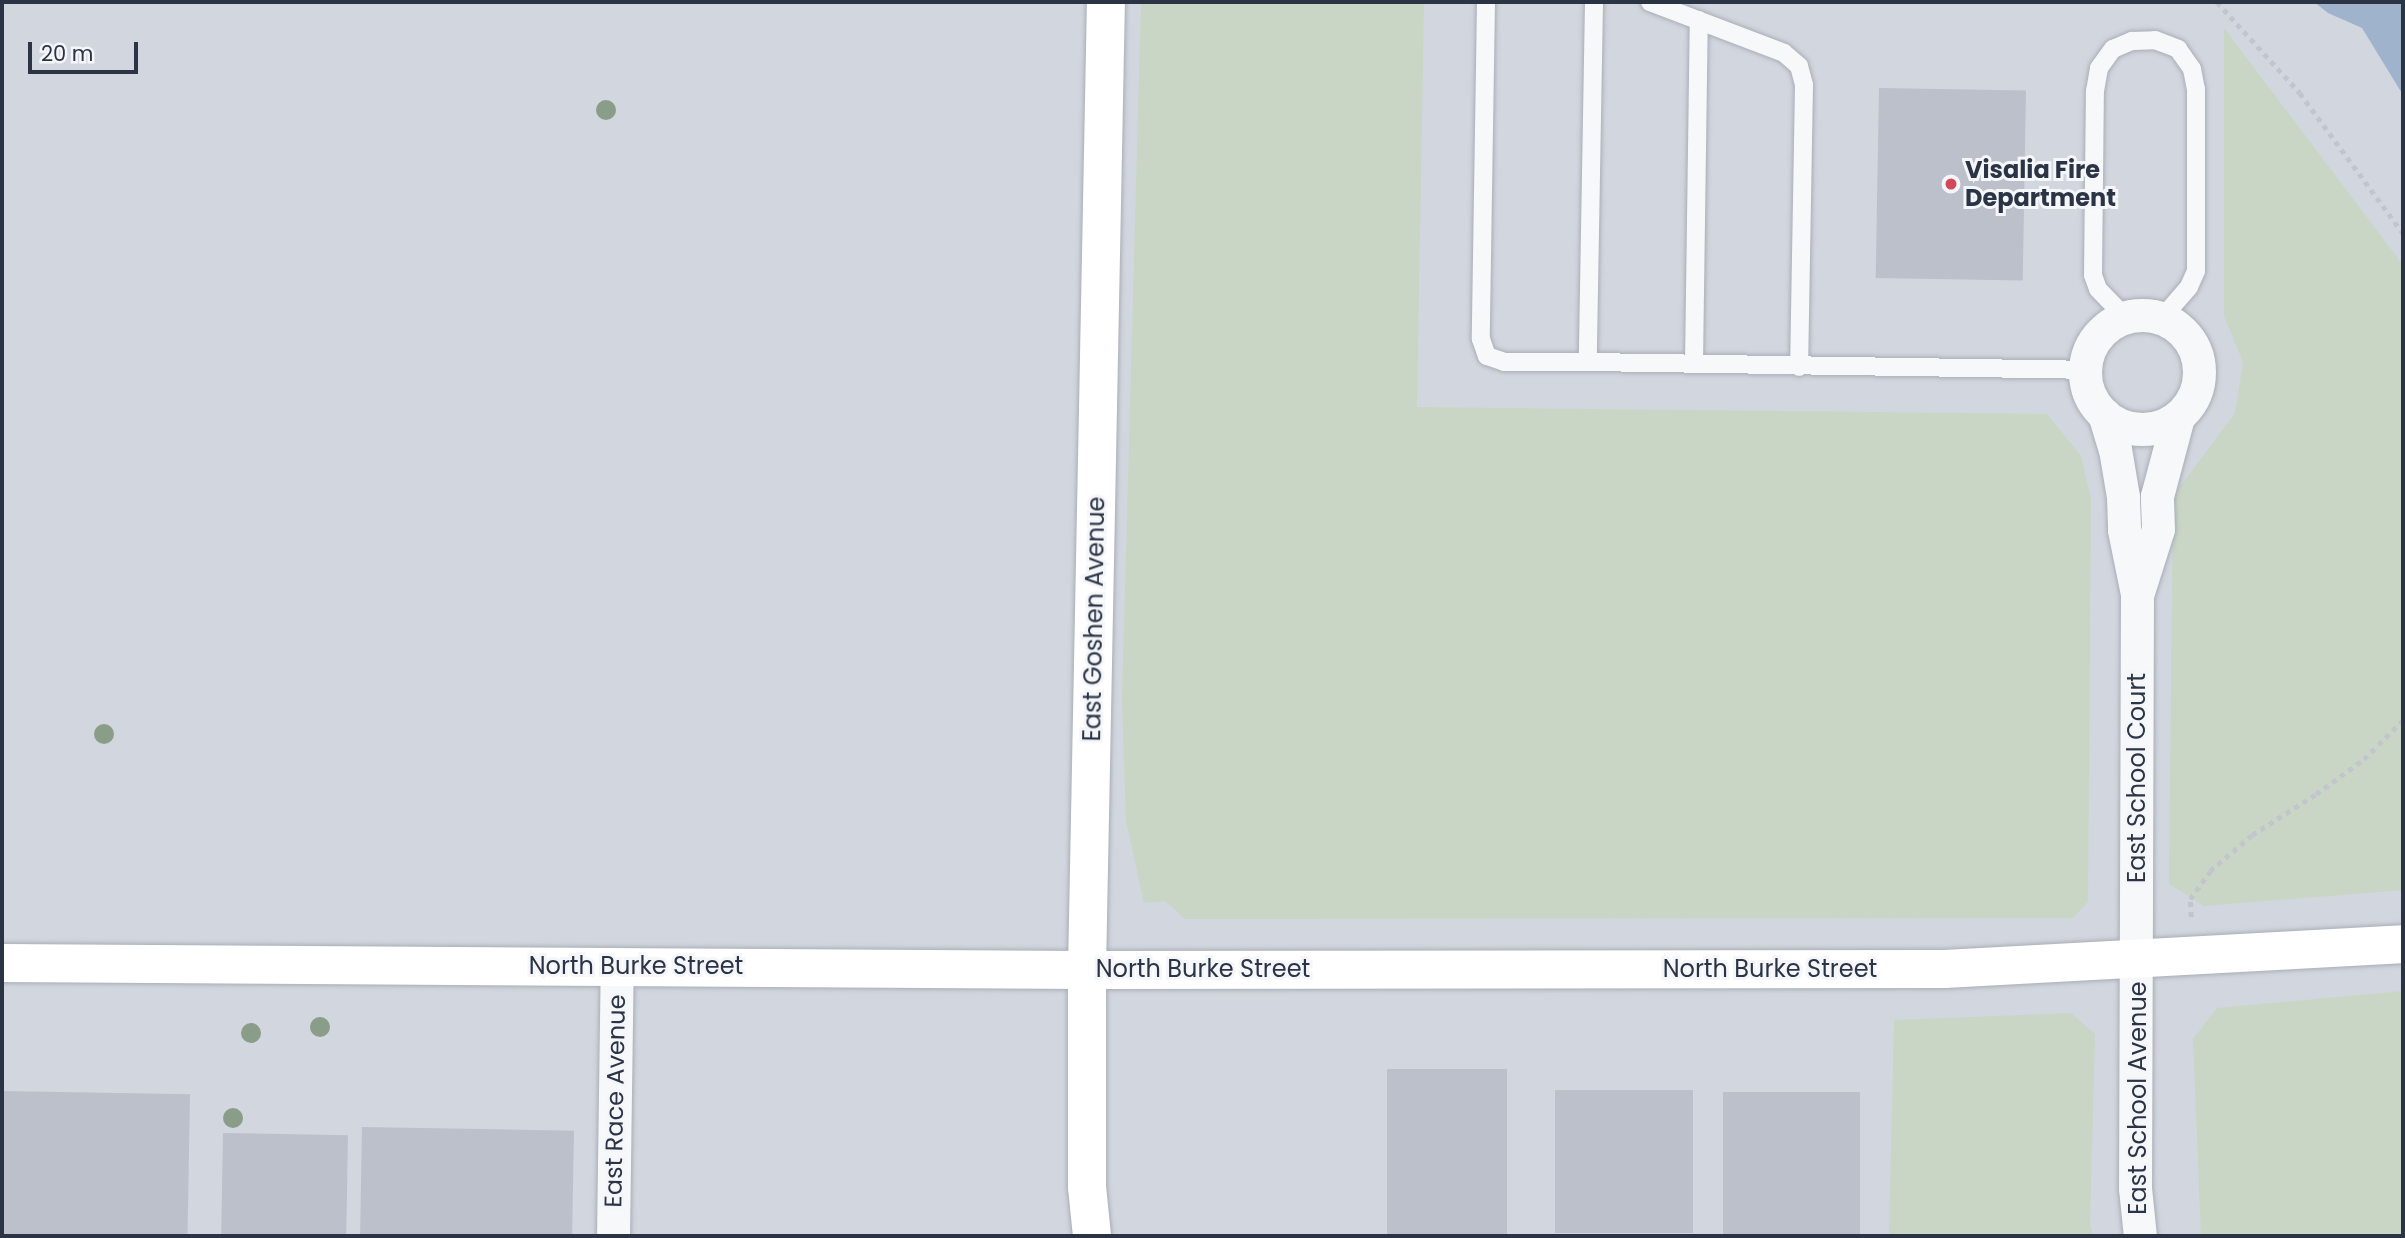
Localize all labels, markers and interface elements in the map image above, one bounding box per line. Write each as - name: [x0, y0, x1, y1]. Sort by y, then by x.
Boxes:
- scale bar: [32, 28, 142, 72]
- text: 20 m: [41, 39, 94, 68]
- place label: Visalia Fire Department: [1965, 156, 2116, 212]
- marker: Visalia Fire Department: [1943, 176, 1959, 192]
- street label: East Goshen Avenue: [1077, 496, 1111, 742]
- street label: East School Court: [2123, 673, 2151, 883]
- street label: North Burke Street: [529, 952, 743, 980]
- street label: North Burke Street: [1096, 955, 1310, 983]
- street label: North Burke Street: [1663, 955, 1877, 983]
- street label: East School Avenue: [2124, 981, 2152, 1215]
- street label: East Race Avenue: [599, 994, 631, 1208]

